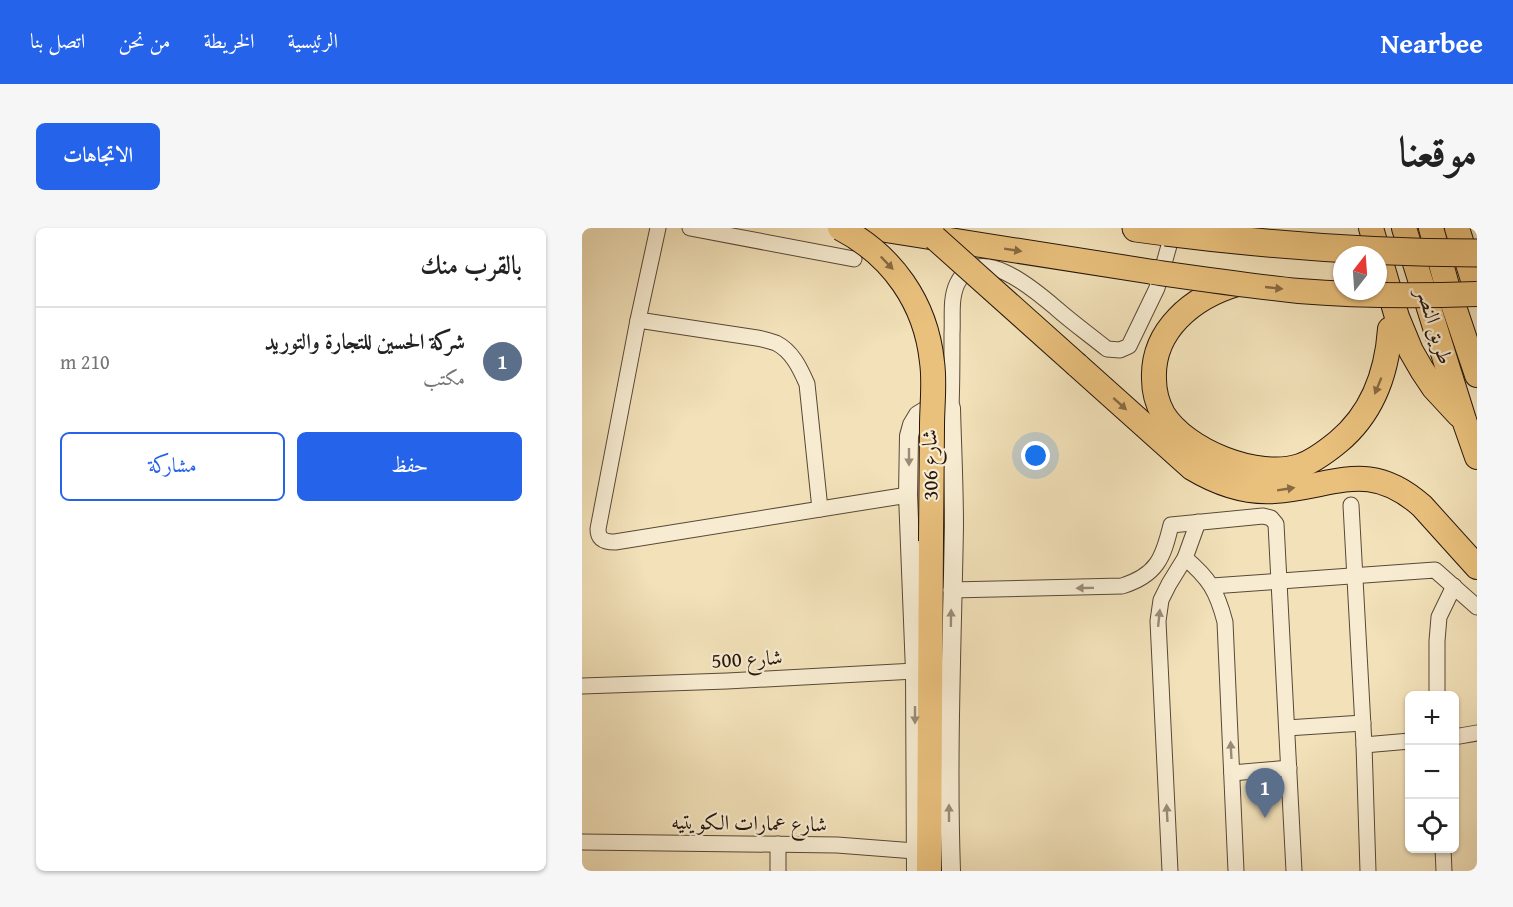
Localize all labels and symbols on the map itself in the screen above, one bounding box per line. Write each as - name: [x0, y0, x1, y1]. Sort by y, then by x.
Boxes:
- one-way arrow: [1004, 246, 1023, 255]
- north arrow: [1333, 246, 1387, 300]
- one-way arrow: [880, 255, 894, 270]
- street label: طريق النصر: [1409, 282, 1462, 368]
- one-way arrow: [1264, 283, 1283, 293]
- one-way arrow: [1373, 378, 1383, 396]
- one-way arrow: [1112, 397, 1127, 410]
- street label: شارع 306: [913, 429, 949, 501]
- your location: [1021, 441, 1050, 470]
- one-way arrow: [904, 448, 913, 467]
- one-way arrow: [1277, 484, 1296, 493]
- one-way arrow: [1075, 583, 1094, 592]
- one-way arrow: [946, 608, 956, 627]
- one-way arrow: [1154, 608, 1164, 627]
- street label: شارع 500: [710, 641, 784, 679]
- one-way arrow: [910, 706, 920, 725]
- one-way arrow: [1227, 740, 1236, 759]
- pin: 1: [1246, 768, 1284, 818]
- one-way arrow: [944, 803, 954, 822]
- one-way arrow: [1163, 803, 1172, 822]
- street label: شارع عمارات الكويتيه: [671, 806, 827, 842]

